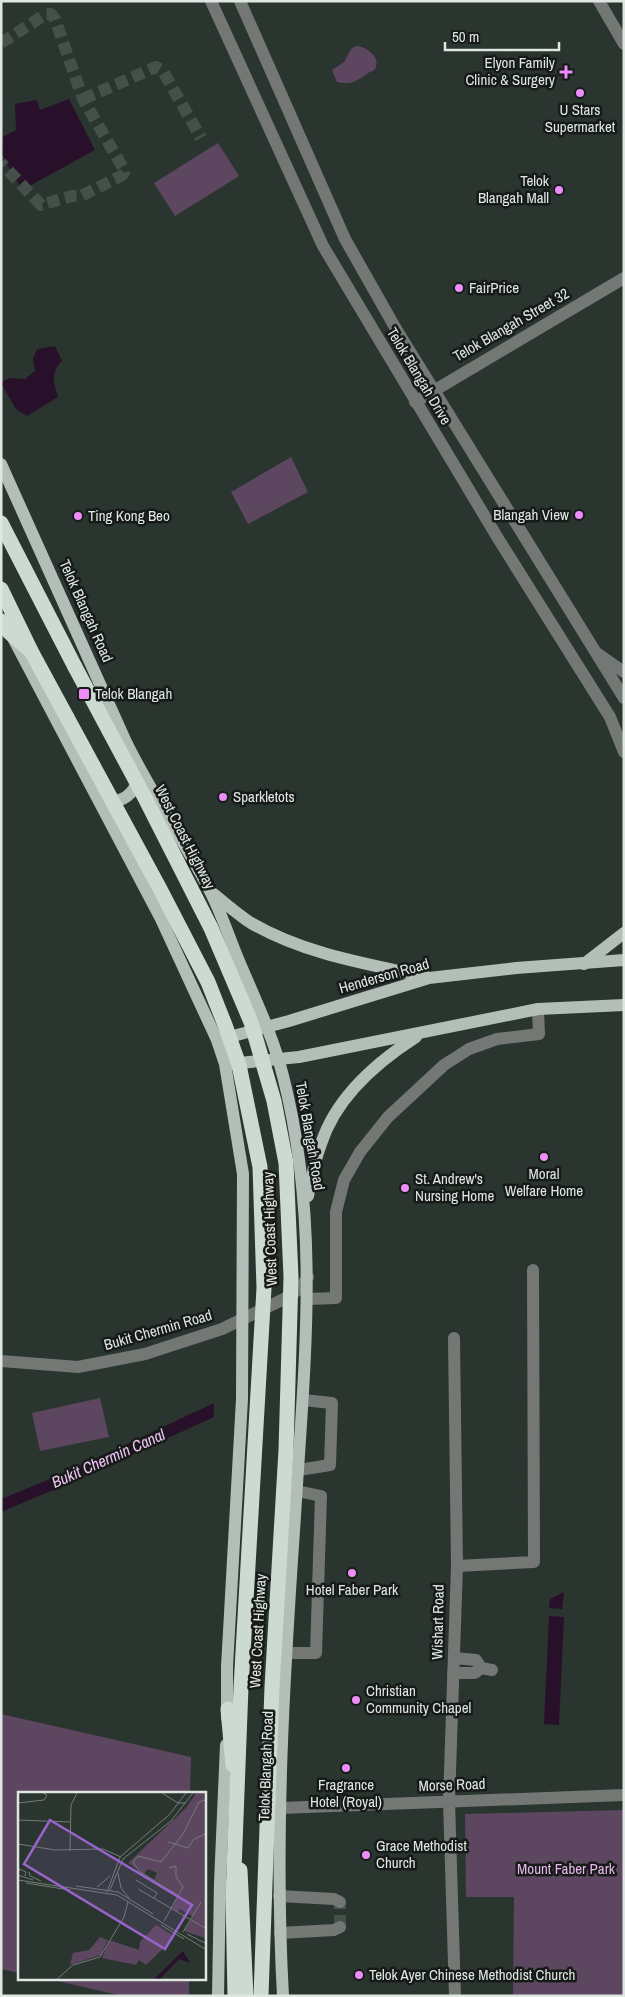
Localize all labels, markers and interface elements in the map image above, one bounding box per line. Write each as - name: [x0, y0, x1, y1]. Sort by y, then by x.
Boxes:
- scale bar: [445, 20, 559, 52]
- text: 50 m: [452, 26, 479, 47]
- place label: Elyon Family Clinic & Surgery: [465, 52, 556, 90]
- marker: Elyon Family Clinic & Surgery: [559, 65, 573, 79]
- marker: U Stars Supermarket: [574, 87, 586, 99]
- place label: U Stars Supermarket: [545, 99, 616, 137]
- place label: Telok Blangah Mall: [478, 170, 550, 208]
- marker: Telok Blangah Mall: [553, 184, 565, 196]
- place label: FairPrice: [469, 277, 519, 298]
- marker: FairPrice: [453, 282, 465, 294]
- street label: Telok Blangah Street 32: [449, 283, 573, 366]
- street label: Telok Blangah Drive: [382, 323, 457, 428]
- place label: Blangah View: [493, 504, 569, 525]
- place label: Ting Kong Beo: [88, 505, 170, 526]
- marker: Blangah View: [573, 509, 585, 521]
- marker: Ting Kong Beo: [72, 510, 84, 522]
- street label: Telok Blangah Road: [54, 556, 118, 665]
- place label: Telok Blangah: [95, 683, 172, 704]
- marker: Telok Blangah: [77, 687, 91, 701]
- street label: West Coast Highway: [150, 781, 221, 893]
- place label: Sparkletots: [233, 786, 295, 807]
- marker: Sparkletots: [217, 791, 229, 803]
- street label: Henderson Road: [336, 953, 431, 998]
- street label: Telok Blangah Road: [291, 1080, 330, 1192]
- marker: Moral Welfare Home: [538, 1151, 550, 1163]
- place label: Moral Welfare Home: [505, 1163, 583, 1201]
- place label: St. Andrew's Nursing Home: [415, 1168, 494, 1206]
- street label: West Coast Highway: [257, 1171, 282, 1287]
- marker: St. Andrew's Nursing Home: [399, 1182, 411, 1194]
- street label: Bukit Chermin Road: [101, 1304, 214, 1355]
- water label: Bukit Chermin Canal: [48, 1423, 169, 1493]
- marker: Hotel Faber Park: [346, 1567, 358, 1579]
- street label: West Coast Highway: [244, 1572, 271, 1689]
- place label: Hotel Faber Park: [306, 1579, 399, 1600]
- street label: Wishart Road: [426, 1584, 449, 1660]
- place label: Christian Community Chapel: [366, 1680, 471, 1718]
- marker: Christian Community Chapel: [350, 1694, 362, 1706]
- street label: Telok Blangah Road: [253, 1711, 278, 1821]
- marker: Fragrance Hotel (Royal): [340, 1762, 352, 1774]
- street label: Morse Road: [418, 1773, 486, 1796]
- place label: Fragrance Hotel (Royal): [310, 1774, 382, 1812]
- inset map: [18, 1792, 205, 1980]
- place label: Grace Methodist Church: [376, 1835, 468, 1873]
- marker: Grace Methodist Church: [360, 1849, 372, 1861]
- park label: Mount Faber Park: [517, 1858, 616, 1879]
- place label: Telok Ayer Chinese Methodist Church: [369, 1964, 575, 1985]
- marker: Telok Ayer Chinese Methodist Church: [353, 1969, 365, 1981]

